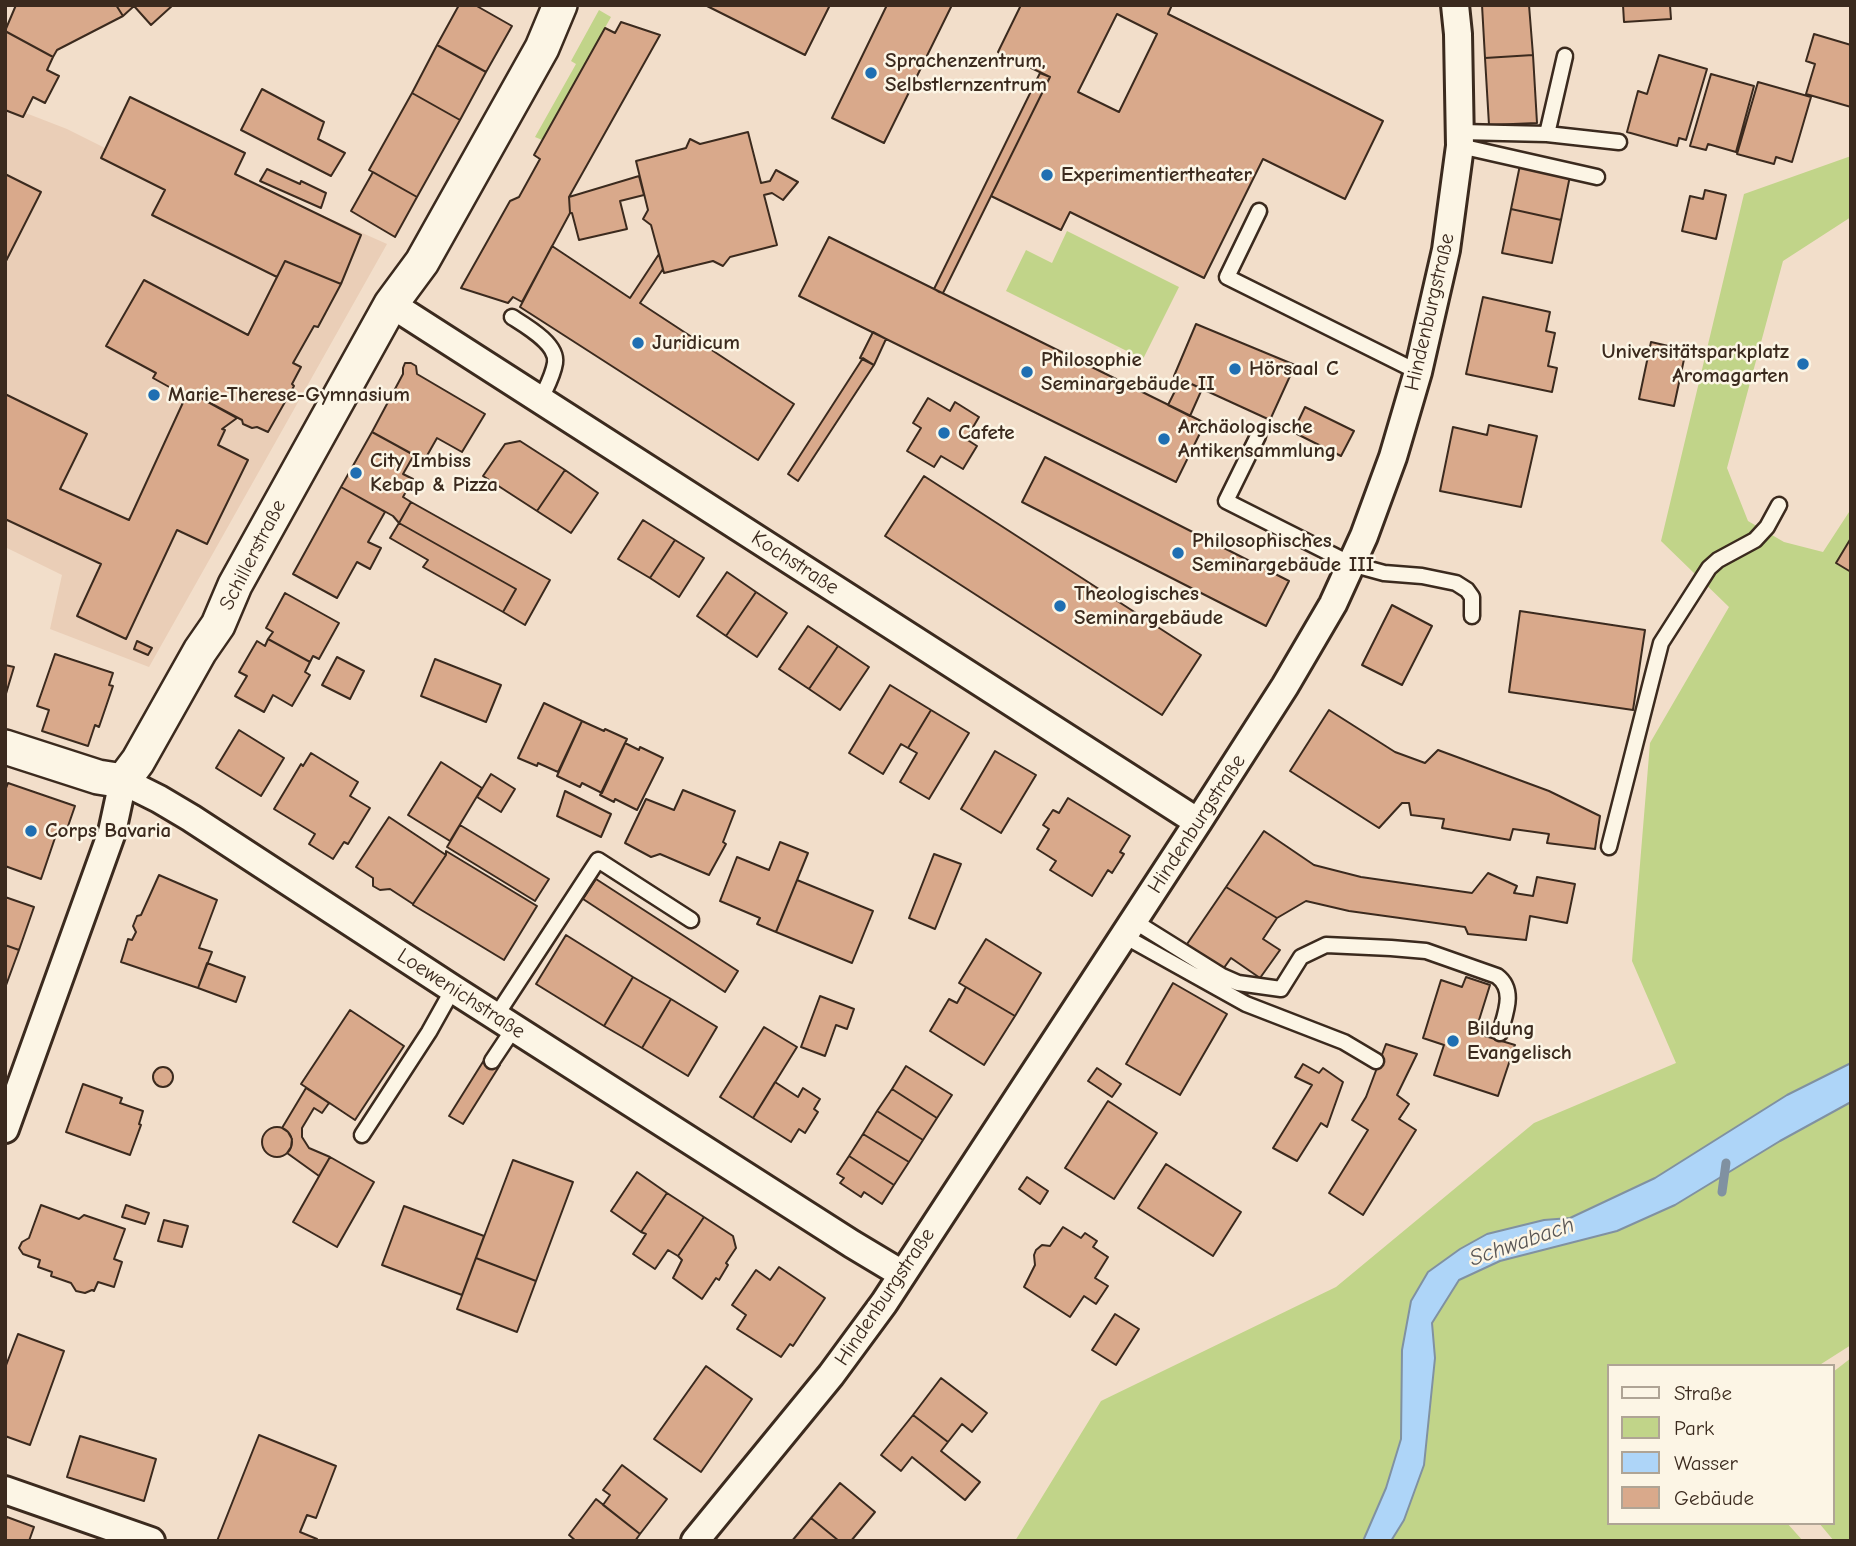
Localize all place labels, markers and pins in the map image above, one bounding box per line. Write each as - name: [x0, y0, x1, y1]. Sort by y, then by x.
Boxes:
- place label: Sprachenzentrum, Selbstlernzentrum: [885, 48, 1047, 98]
- marker: Sprachenzentrum, Selbstlernzentrum: [863, 65, 879, 81]
- place label: Experimentiertheater: [1061, 162, 1252, 188]
- marker: Experimentiertheater: [1039, 167, 1055, 183]
- place label: Juridicum: [652, 330, 740, 356]
- marker: Juridicum: [630, 335, 646, 351]
- place label: Universitätsparkplatz Aromagarten: [1601, 339, 1789, 389]
- place label: Philosophie Seminargebäude II: [1041, 347, 1215, 397]
- place label: Hörsaal C: [1249, 356, 1339, 382]
- marker: Universitätsparkplatz Aromagarten: [1795, 356, 1811, 372]
- marker: Hörsaal C: [1227, 361, 1243, 377]
- marker: Philosophie Seminargebäude II: [1019, 364, 1035, 380]
- place label: Marie-Therese-Gymnasium: [168, 382, 410, 408]
- marker: Marie-Therese-Gymnasium: [146, 387, 162, 403]
- place label: Archäologische Antikensammlung: [1178, 414, 1336, 464]
- place label: Cafete: [958, 420, 1015, 446]
- marker: Cafete: [936, 425, 952, 441]
- marker: Archäologische Antikensammlung: [1156, 431, 1172, 447]
- place label: City Imbiss Kebap & Pizza: [370, 448, 498, 498]
- marker: City Imbiss Kebap & Pizza: [348, 465, 364, 481]
- place label: Philosophisches Seminargebäude III: [1192, 528, 1374, 578]
- marker: Philosophisches Seminargebäude III: [1170, 545, 1186, 561]
- place label: Theologisches Seminargebäude: [1074, 581, 1223, 631]
- marker: Theologisches Seminargebäude: [1052, 598, 1068, 614]
- place label: Corps Bavaria: [45, 818, 171, 844]
- marker: Corps Bavaria: [23, 823, 39, 839]
- place label: Bildung Evangelisch: [1467, 1016, 1572, 1066]
- marker: Bildung Evangelisch: [1445, 1033, 1461, 1049]

